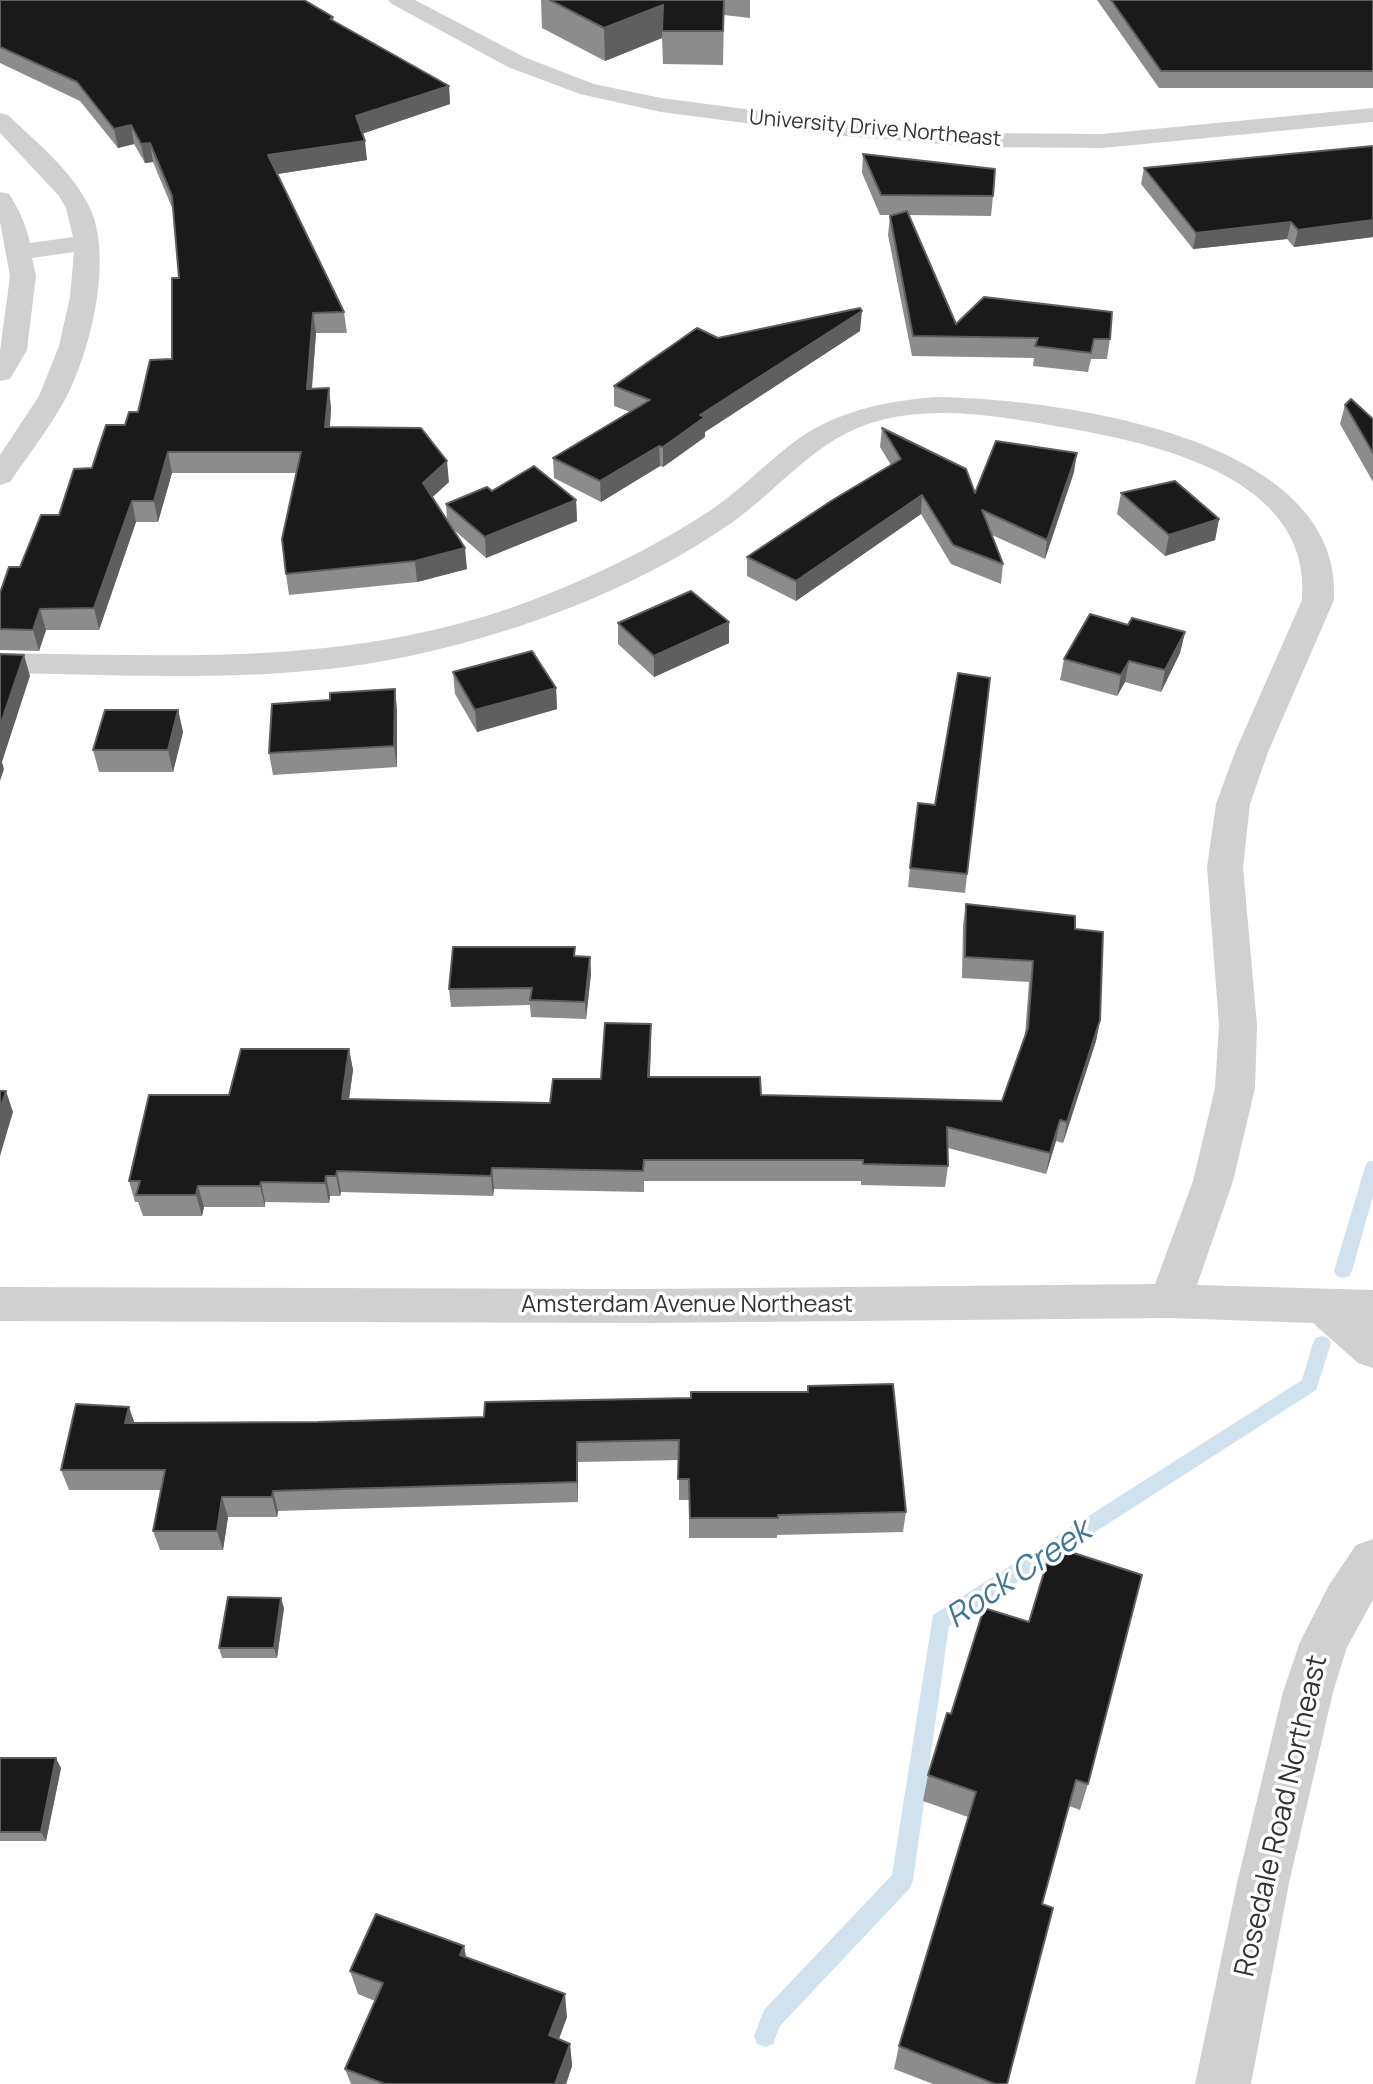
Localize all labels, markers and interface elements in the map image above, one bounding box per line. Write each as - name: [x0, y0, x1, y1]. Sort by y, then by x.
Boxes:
- street label: University Drive Northeast: [748, 105, 1002, 153]
- street label: Amsterdam Avenue Northeast: [521, 1291, 853, 1319]
- water label: Rock Creek: [939, 1513, 1099, 1637]
- street label: Rosedale Road Northeast: [1229, 1652, 1335, 1980]

